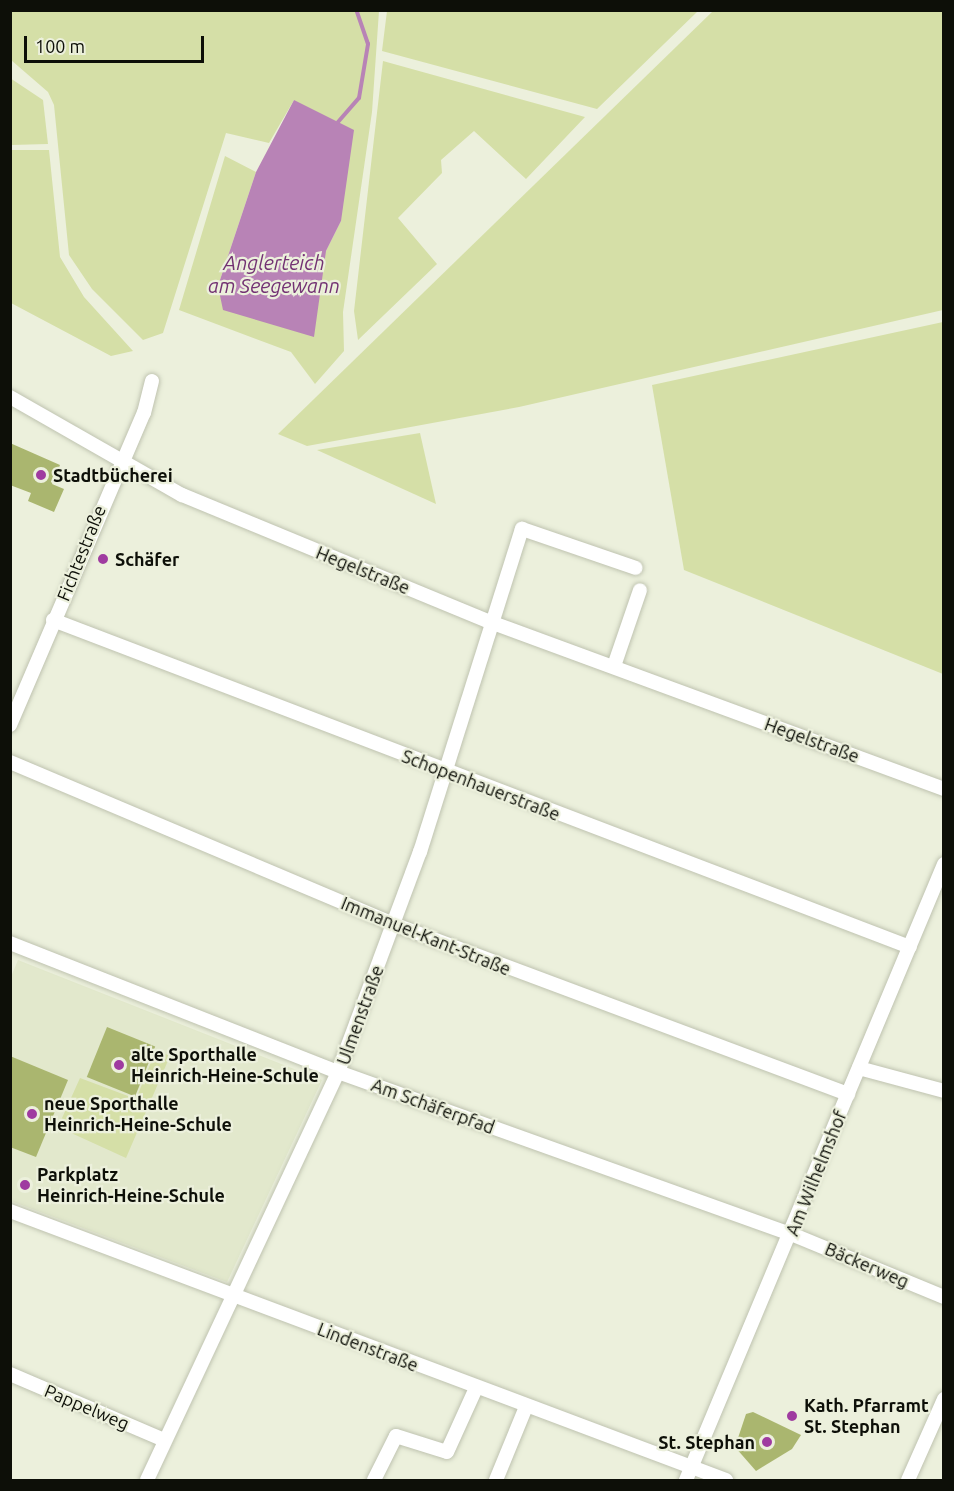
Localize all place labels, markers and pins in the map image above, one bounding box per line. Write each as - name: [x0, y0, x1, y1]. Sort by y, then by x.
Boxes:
- place label: Stadtbücherei: [53, 464, 173, 486]
- marker: Stadtbücherei: [34, 468, 48, 482]
- place label: Schäfer: [115, 548, 179, 570]
- marker: Schäfer: [96, 552, 110, 566]
- place label: alte Sporthalle Heinrich-Heine-Schule: [131, 1044, 319, 1086]
- marker: alte Sporthalle Heinrich-Heine-Schule: [112, 1058, 126, 1072]
- place label: neue Sporthalle Heinrich-Heine-Schule: [44, 1093, 232, 1136]
- marker: neue Sporthalle Heinrich-Heine-Schule: [25, 1107, 39, 1121]
- place label: Parkplatz Heinrich-Heine-Schule: [37, 1164, 225, 1206]
- marker: Parkplatz Heinrich-Heine-Schule: [18, 1178, 32, 1192]
- place label: Kath. Pfarramt St. Stephan: [804, 1395, 929, 1438]
- marker: Kath. Pfarramt St. Stephan: [785, 1409, 799, 1423]
- place label: St. Stephan: [658, 1431, 755, 1453]
- marker: St. Stephan: [760, 1435, 774, 1449]

